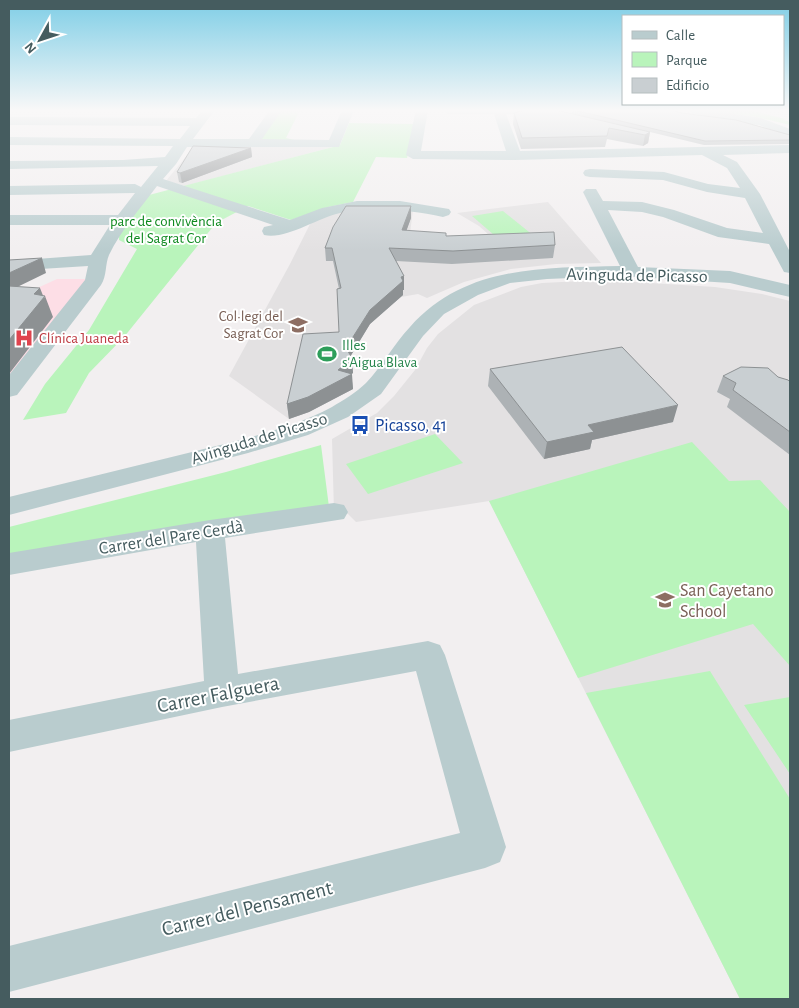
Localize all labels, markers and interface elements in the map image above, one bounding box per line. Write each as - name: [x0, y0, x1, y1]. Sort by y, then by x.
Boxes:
- north arrow: [15, 15, 65, 65]
- legend: [622, 15, 784, 105]
- text: Calle: [666, 28, 695, 43]
- text: N: [22, 39, 39, 56]
- text: Parque: [666, 53, 707, 68]
- text: Edificio: [666, 78, 709, 93]
- park label: parc de convivència del Sagrat Cor: [110, 214, 222, 246]
- street label: Avinguda de Picasso: [566, 266, 708, 286]
- place label: Col·legi del Sagrat Cor: [219, 309, 283, 341]
- school or university icon: Col·legi del Sagrat Cor: [287, 314, 309, 336]
- hospital icon: Clínica Juaneda: [13, 327, 35, 349]
- place label: Clínica Juaneda: [39, 331, 129, 346]
- place label: Illes s'Aigua Blava: [342, 338, 417, 370]
- sports icon: Illes s'Aigua Blava: [316, 343, 338, 365]
- street label: Avinguda de Picasso: [189, 410, 330, 468]
- bus stop icon: Picasso, 41: [349, 414, 371, 436]
- place label: Picasso, 41: [375, 417, 447, 435]
- street label: Carrer del Pare Cerdà: [98, 518, 245, 558]
- place label: San Cayetano School: [680, 582, 774, 621]
- school or university icon: San Cayetano School: [654, 589, 676, 611]
- street label: Carrer Falguera: [155, 672, 281, 717]
- street label: Carrer del Pensament: [160, 877, 335, 940]

